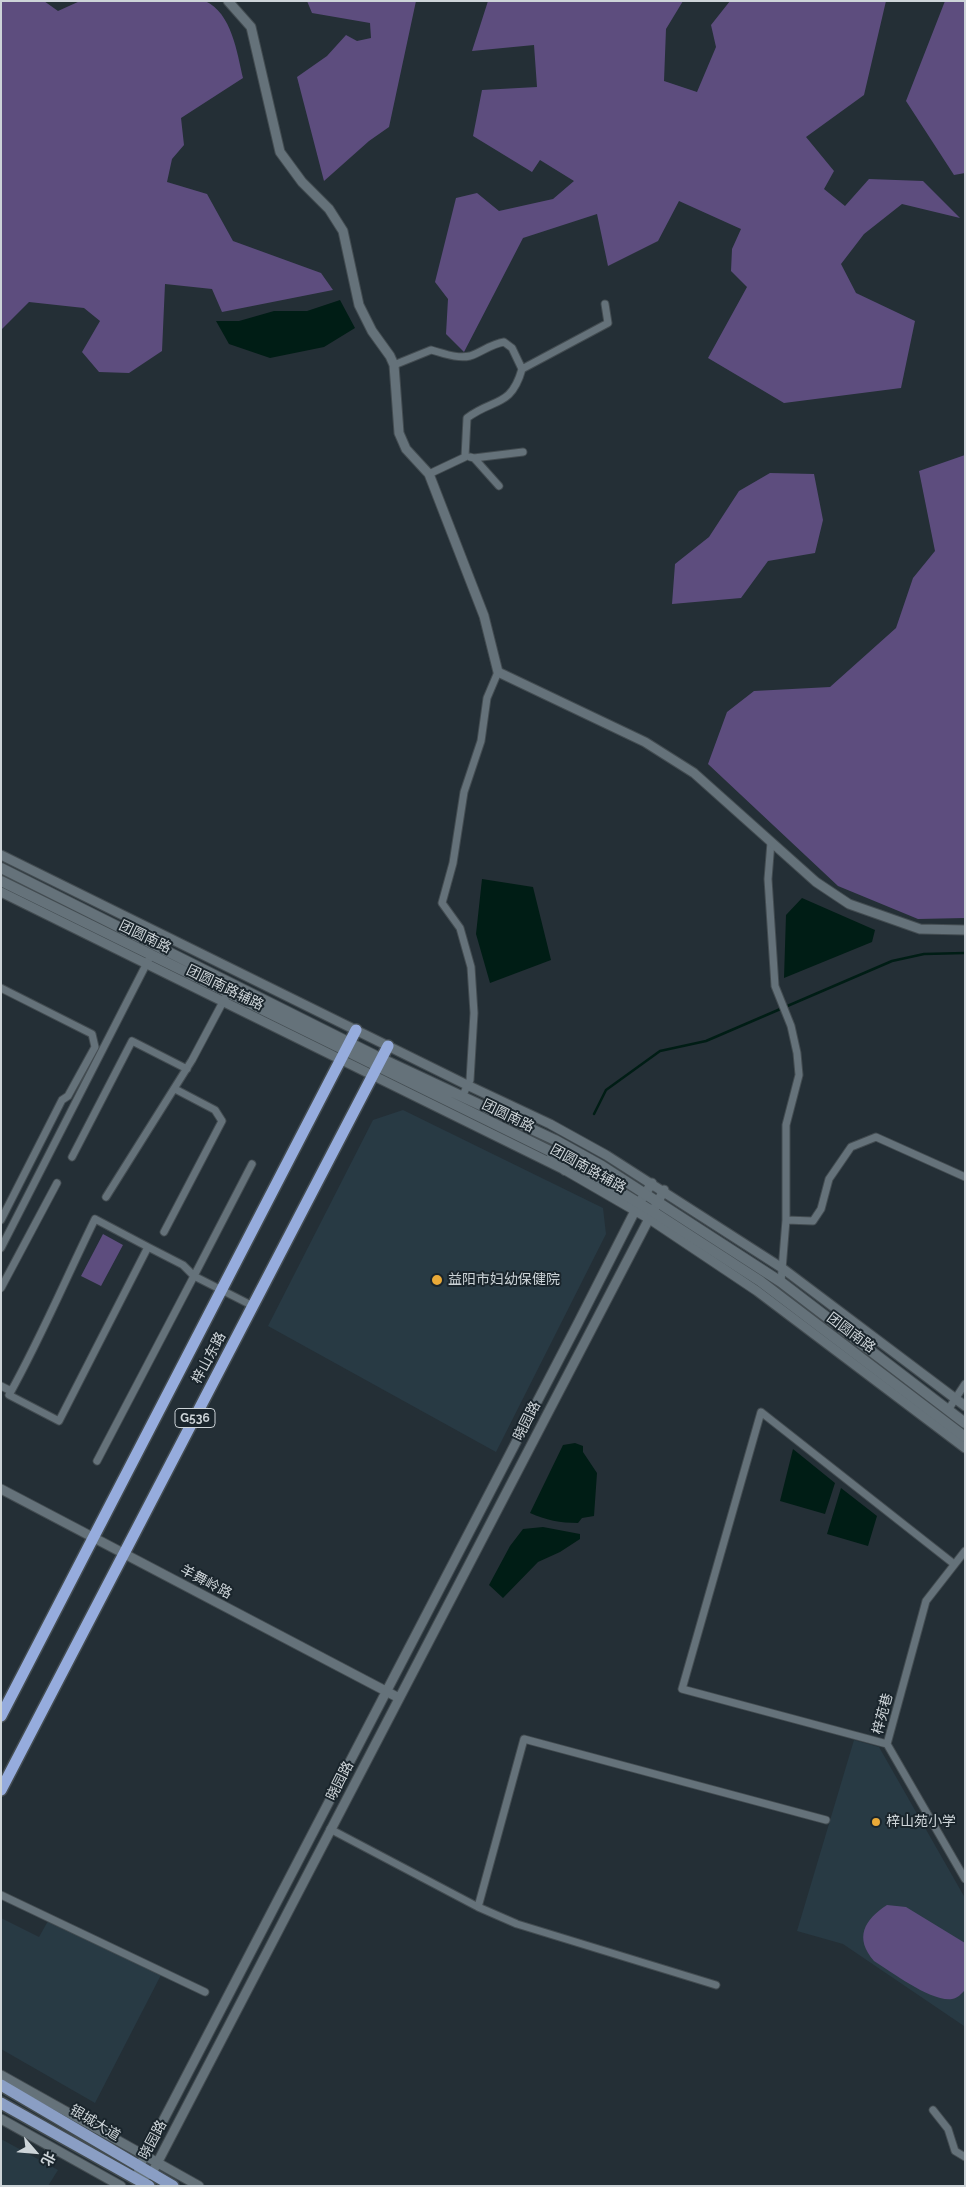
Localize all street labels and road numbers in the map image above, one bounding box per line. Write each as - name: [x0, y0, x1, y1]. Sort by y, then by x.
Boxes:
- street label: 团圆南路: [116, 917, 174, 957]
- street label: 团圆南路辅路: [184, 962, 266, 1014]
- street label: 团圆南路: [479, 1096, 537, 1136]
- street label: 团圆南路辅路: [547, 1141, 629, 1197]
- street label: 团圆南路: [824, 1309, 878, 1357]
- street label: 梓山东路: [188, 1329, 230, 1387]
- street label: 晓园路: [510, 1398, 544, 1444]
- road number: G536: [175, 1409, 215, 1428]
- street label: 羊舞岭路: [177, 1561, 235, 1603]
- street label: 梓苑巷: [869, 1692, 897, 1736]
- street label: 晓园路: [323, 1758, 357, 1804]
- street label: 银城大道: [67, 2101, 123, 2145]
- street label: 晓园路: [136, 2118, 170, 2162]

